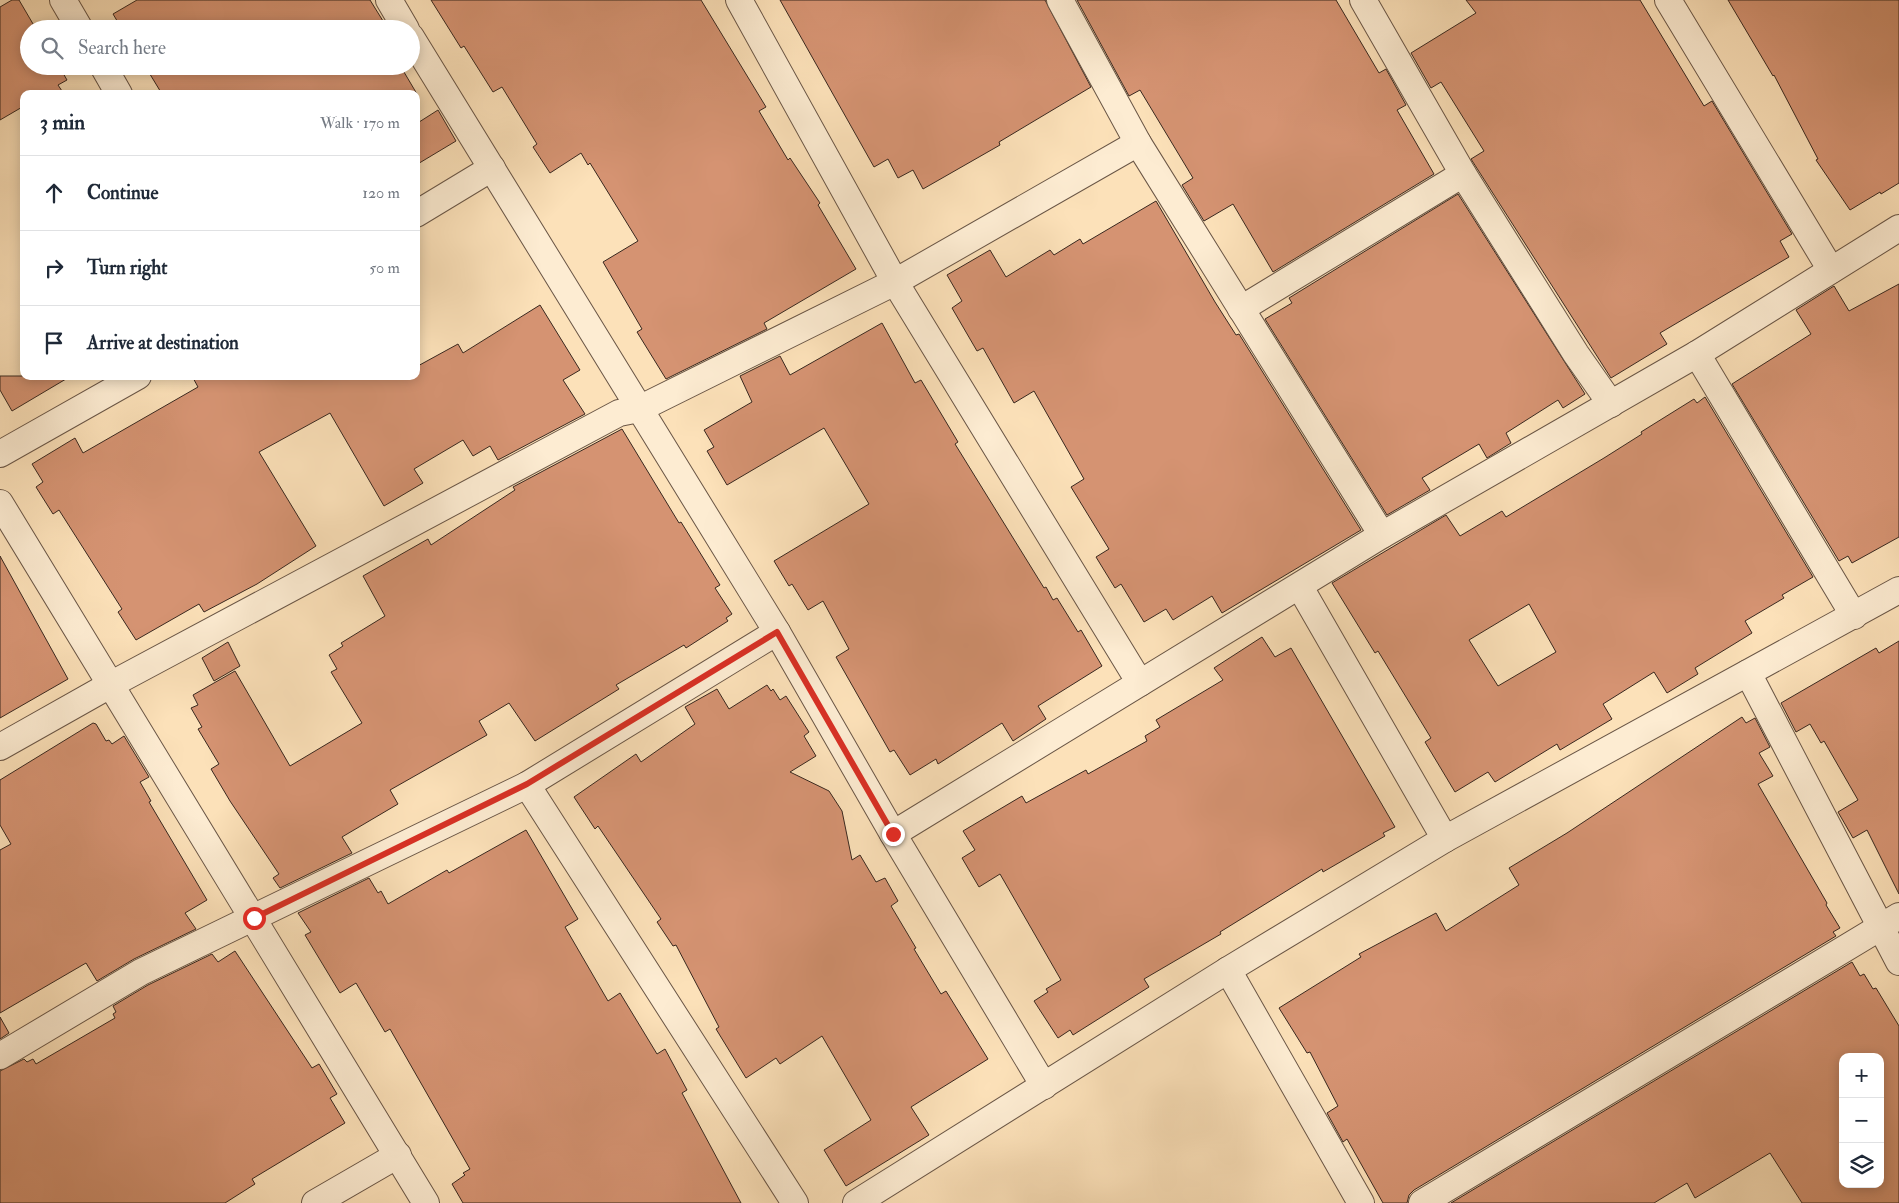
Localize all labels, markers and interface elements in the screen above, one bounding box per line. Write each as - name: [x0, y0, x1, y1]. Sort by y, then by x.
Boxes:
- search box: [20, 20, 420, 75]
- icon: search: [38, 34, 66, 62]
- text: Search here: [78, 36, 166, 60]
- text: 3 min: [40, 109, 85, 136]
- text: Walk · 170 m: [320, 113, 400, 133]
- icon: ahead: [40, 179, 68, 207]
- text: Continue: [87, 181, 158, 205]
- text: 120 m: [362, 183, 400, 203]
- icon: right: [40, 254, 68, 282]
- text: Turn right: [87, 256, 167, 280]
- text: 50 m: [369, 258, 400, 278]
- icon: arrive: [40, 329, 68, 357]
- text: Arrive at destination: [87, 331, 239, 355]
- route end: [882, 823, 905, 846]
- route start: [243, 907, 266, 930]
- map controls: [1839, 1053, 1884, 1188]
- button: +: [1839, 1053, 1884, 1098]
- button: −: [1839, 1098, 1884, 1143]
- button: layers: [1839, 1143, 1884, 1188]

